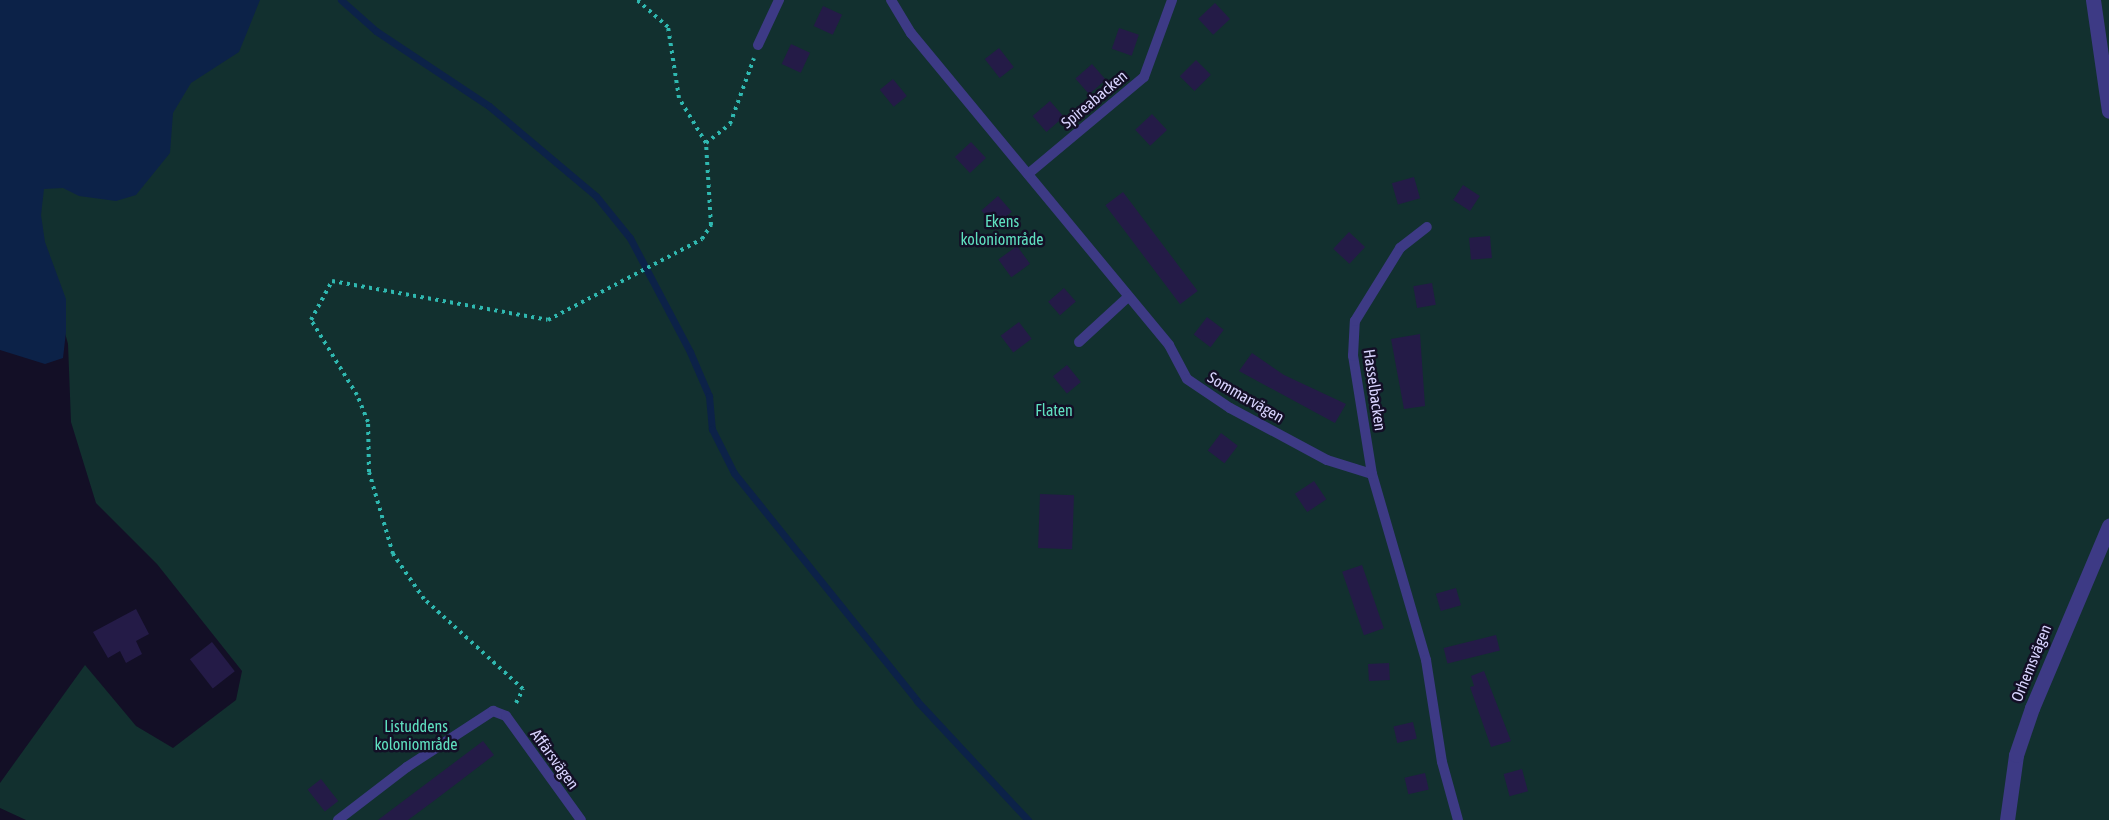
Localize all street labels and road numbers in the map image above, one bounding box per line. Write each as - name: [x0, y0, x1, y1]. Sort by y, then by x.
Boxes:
- street label: Spireabacken: [1057, 66, 1131, 132]
- street label: Hasselbacken: [1360, 348, 1390, 432]
- street label: Sommarvägen: [1204, 367, 1288, 427]
- street label: Orhemsvägen: [2007, 622, 2055, 704]
- street label: Affärsvägen: [527, 725, 583, 793]

